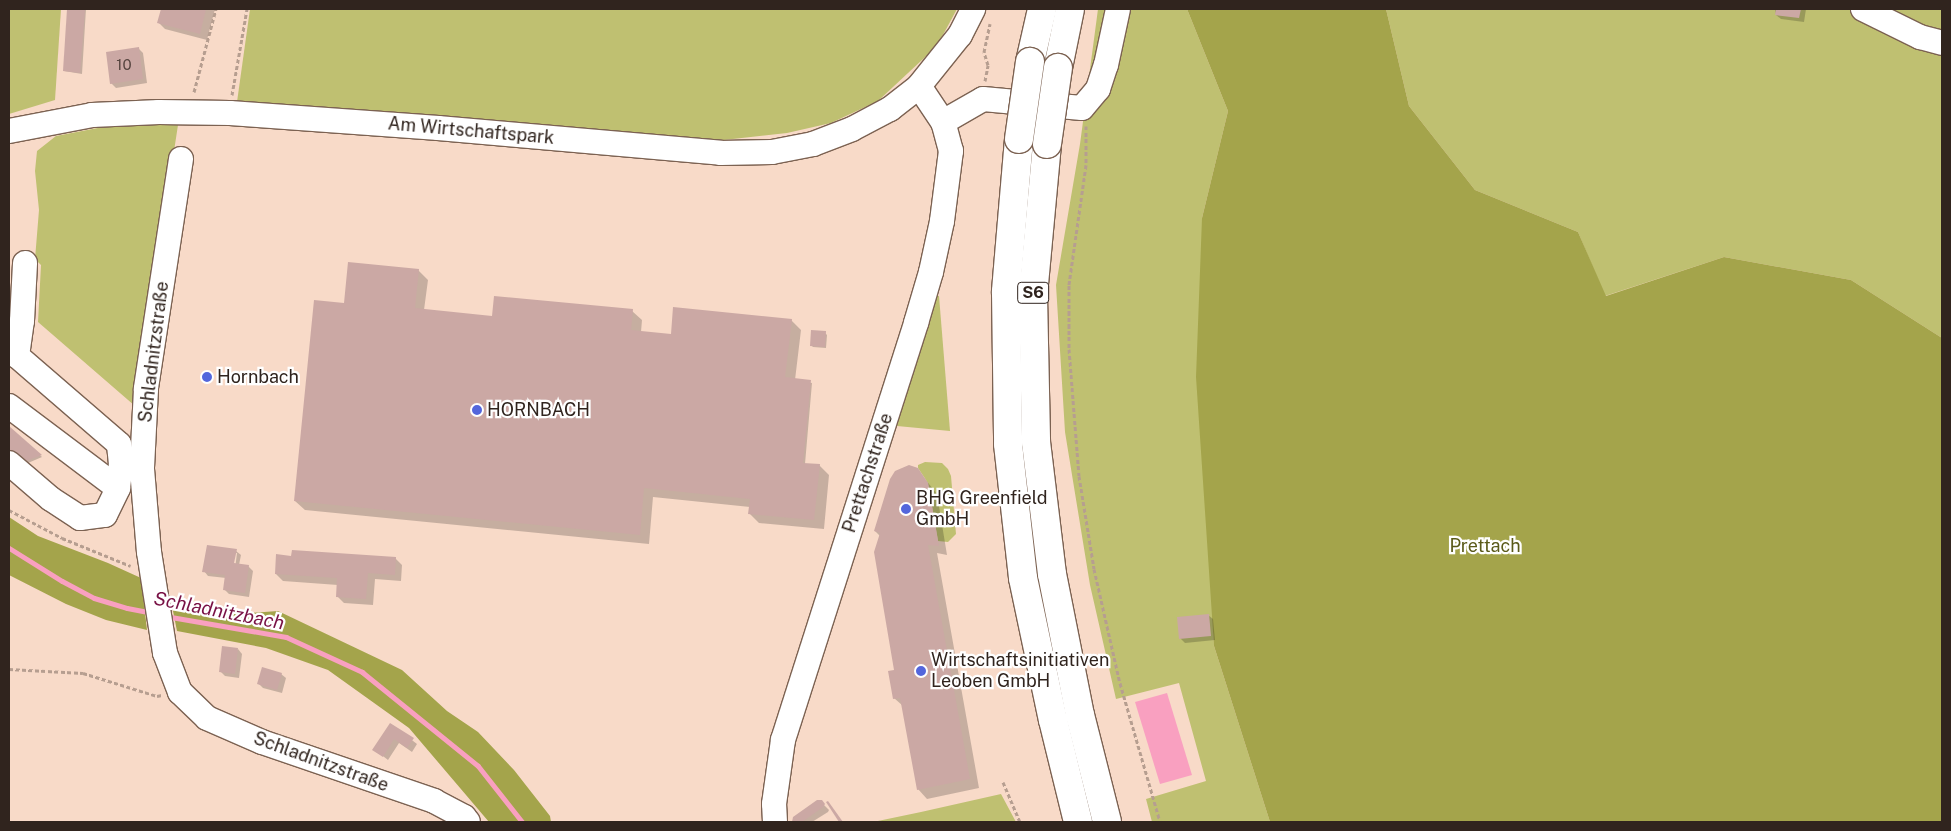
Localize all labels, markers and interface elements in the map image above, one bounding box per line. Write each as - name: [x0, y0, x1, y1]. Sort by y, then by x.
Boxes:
- house number: 10: [116, 56, 132, 74]
- street label: Am Wirtschaftspark: [387, 113, 555, 149]
- street label: Schladnitzstraße: [135, 280, 173, 424]
- road number: S6: [1017, 280, 1049, 306]
- place label: Hornbach: [217, 366, 299, 388]
- marker: Hornbach: [201, 371, 213, 383]
- place label: HORNBACH: [487, 399, 590, 421]
- marker: HORNBACH: [471, 404, 483, 416]
- street label: Prettachstraße: [838, 410, 898, 536]
- place label: BHG Greenfield GmbH: [916, 488, 1048, 530]
- marker: BHG Greenfield GmbH: [900, 503, 912, 515]
- park label: Prettach: [1449, 535, 1521, 557]
- water label: Schladnitzbach: [152, 587, 286, 635]
- place label: Wirtschaftsinitiativen Leoben GmbH: [931, 650, 1109, 692]
- marker: Wirtschaftsinitiativen Leoben GmbH: [915, 665, 927, 677]
- street label: Schladnitzstraße: [251, 728, 391, 796]

